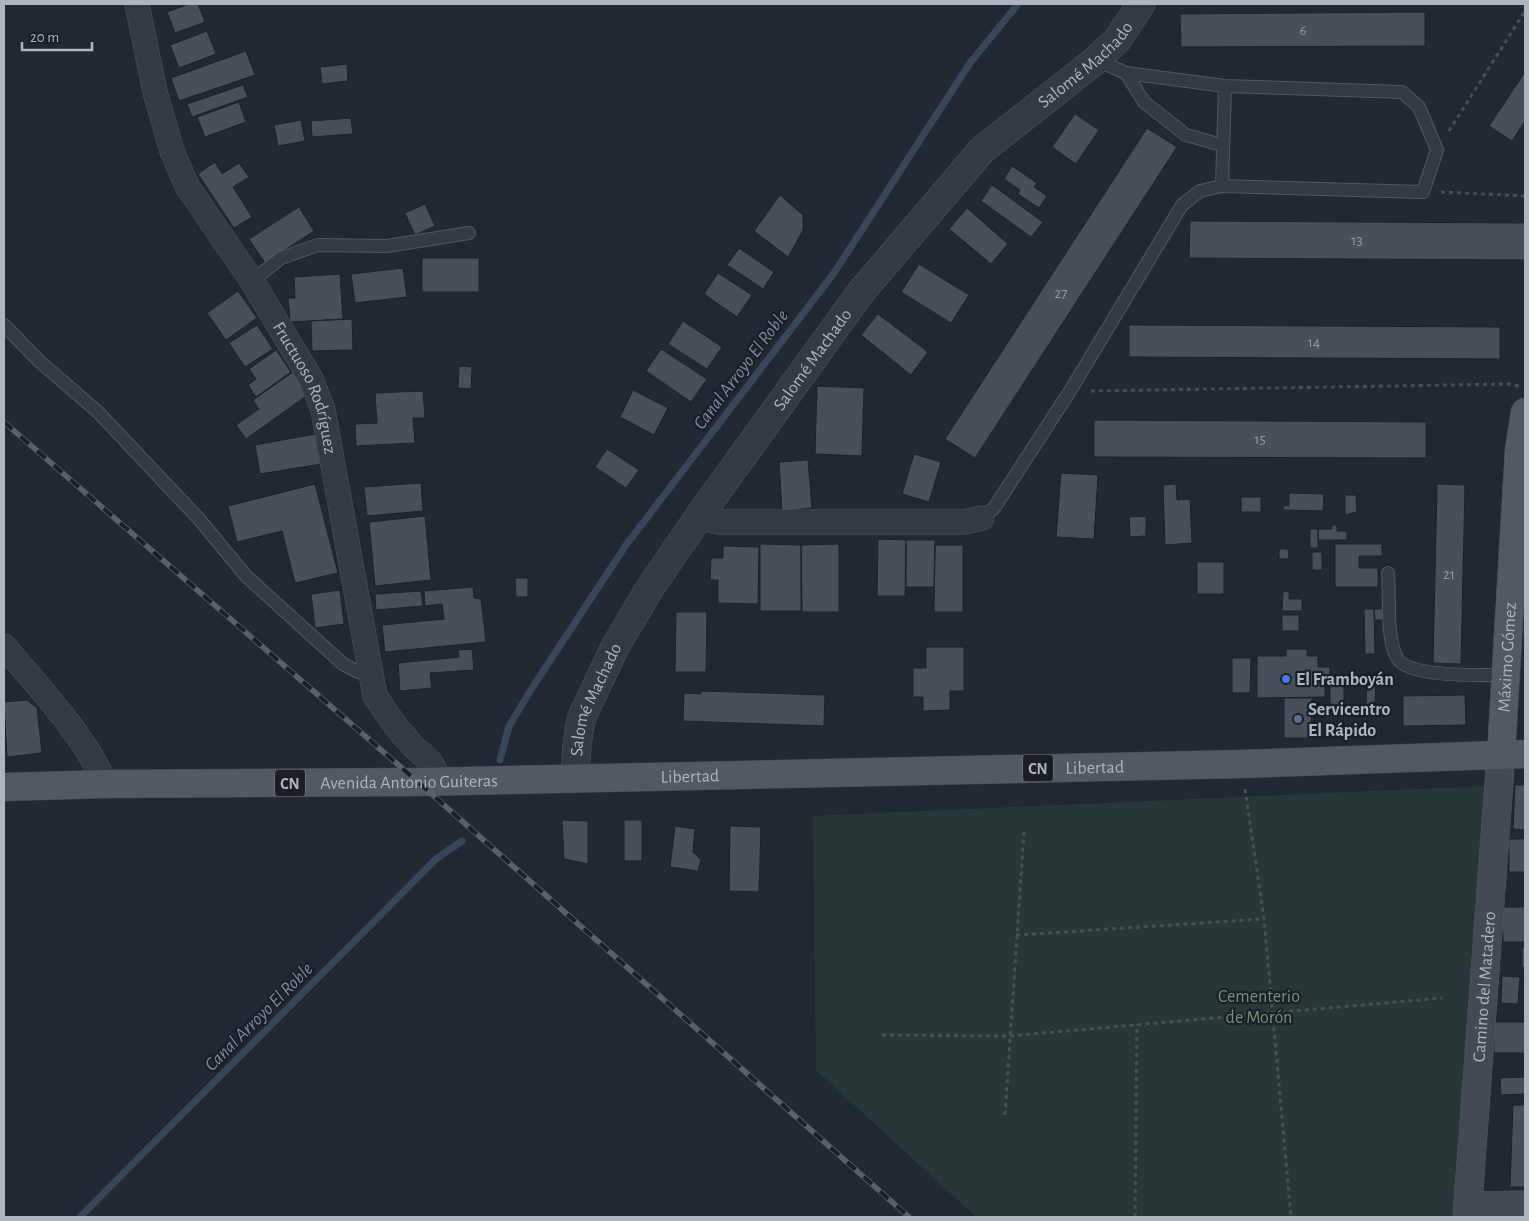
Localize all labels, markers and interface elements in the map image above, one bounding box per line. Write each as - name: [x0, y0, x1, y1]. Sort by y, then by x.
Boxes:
- street label: Salomé Machado: [1035, 19, 1137, 112]
- scale bar: [22, 20, 92, 52]
- house number: 6: [1299, 23, 1307, 38]
- text: 20 m: [30, 30, 59, 45]
- house number: 13: [1351, 233, 1363, 248]
- house number: 27: [1054, 286, 1068, 301]
- street label: Salomé Machado: [771, 306, 856, 414]
- water label: Canal Arroyo El Roble: [690, 307, 792, 433]
- street label: Fructuoso Rodríguez: [269, 319, 339, 455]
- house number: 14: [1308, 335, 1320, 350]
- house number: 15: [1254, 432, 1266, 447]
- house number: 21: [1443, 567, 1455, 582]
- street label: Máximo Gómez: [1496, 602, 1520, 713]
- street label: Salomé Machado: [568, 641, 625, 757]
- place label: El Framboyán: [1296, 671, 1394, 689]
- marker: El Framboyán: [1280, 673, 1292, 685]
- place label: Servicentro El Rápido: [1308, 701, 1391, 740]
- marker: Servicentro El Rápido: [1292, 713, 1304, 725]
- road number: CN: [1023, 754, 1053, 781]
- street label: Libertad: [1065, 759, 1124, 778]
- street label: Libertad: [660, 767, 719, 787]
- road number: CN: [275, 770, 305, 796]
- street label: Avenida Antonio Guiteras: [320, 772, 498, 793]
- street label: Camino del Matadero: [1470, 910, 1499, 1063]
- water label: Canal Arroyo El Roble: [201, 959, 317, 1075]
- park label: Cementerio de Morón: [1218, 988, 1300, 1027]

